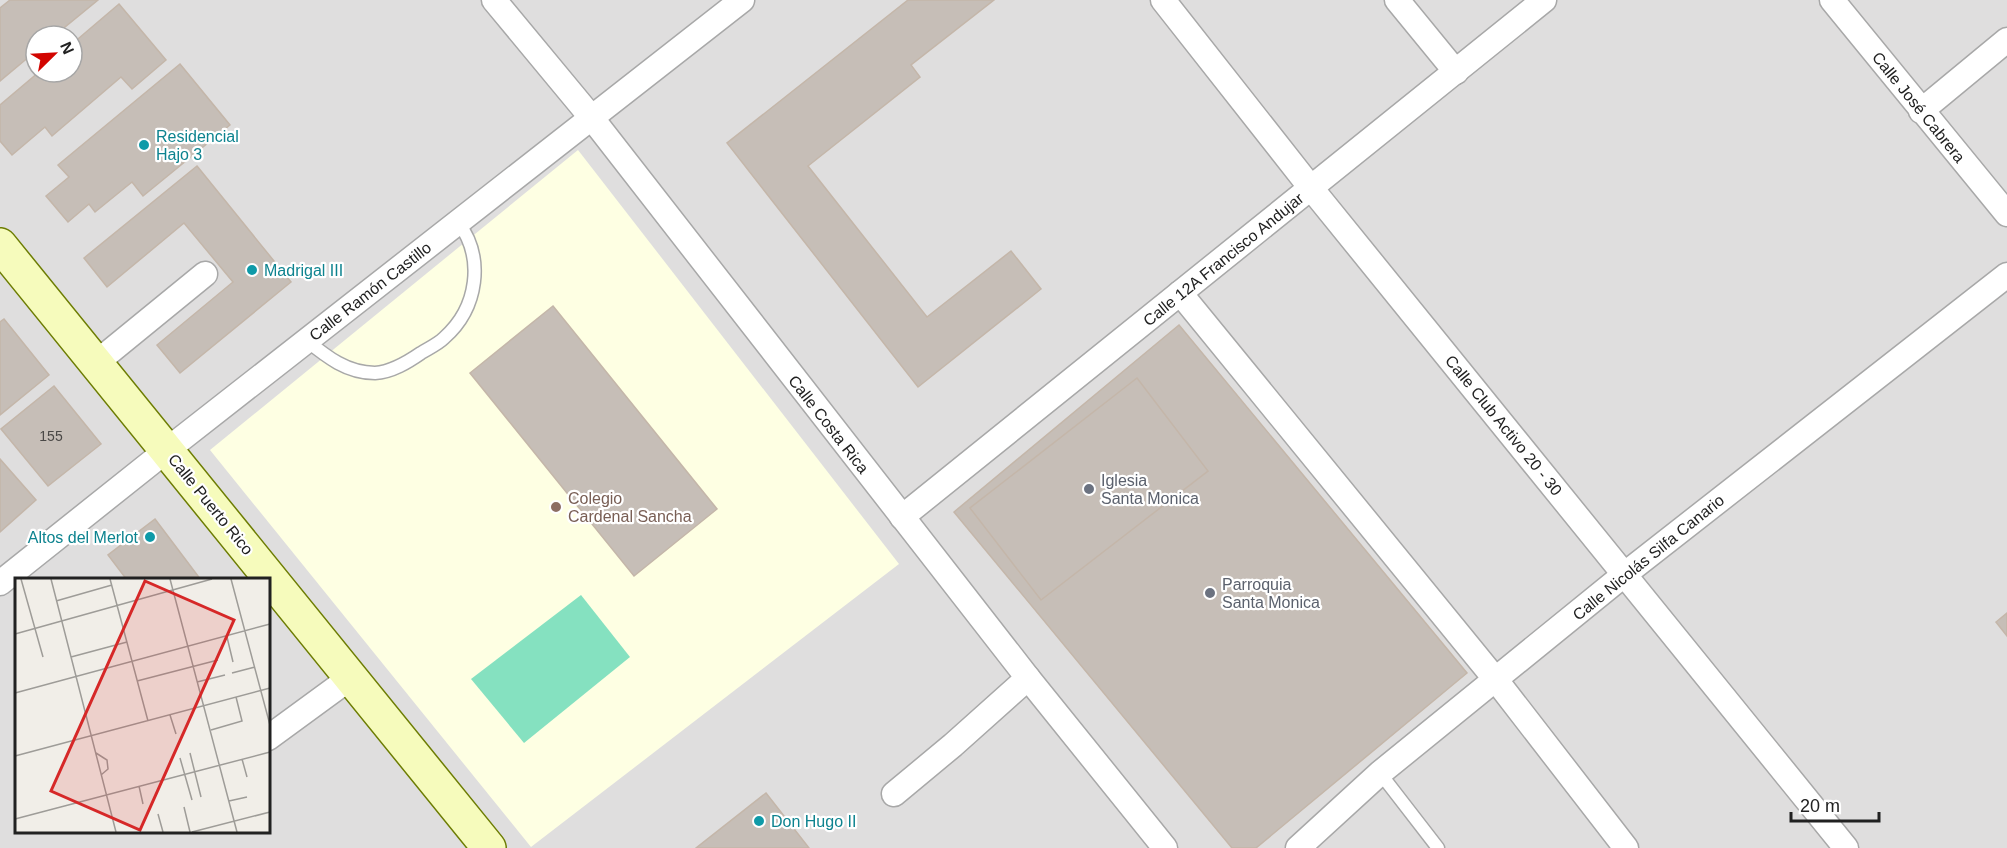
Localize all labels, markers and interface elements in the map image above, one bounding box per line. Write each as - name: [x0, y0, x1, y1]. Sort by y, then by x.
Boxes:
- north arrow: [24, 24, 84, 84]
- text: N: [57, 39, 77, 57]
- street label: Calle José Cabrera: [1869, 49, 1968, 166]
- place label: Residencial Hajo 3: [156, 128, 239, 163]
- marker: Residencial Hajo 3: [137, 138, 151, 152]
- street label: Calle 12A Francisco Andujar: [1140, 189, 1307, 329]
- street label: Calle Ramón Castillo: [306, 239, 434, 344]
- place label: Madrigal III: [264, 262, 343, 279]
- marker: Madrigal III: [245, 263, 259, 277]
- street label: Calle Club Activo 20 - 30: [1442, 352, 1565, 499]
- street label: Calle Costa Rica: [785, 372, 872, 477]
- house number: 155: [39, 428, 63, 444]
- street label: Calle Puerto Rico: [165, 451, 256, 558]
- place label: Iglesia Santa Monica: [1101, 472, 1199, 507]
- marker: Iglesia Santa Monica: [1082, 482, 1096, 496]
- place label: Colegio Cardenal Sancha: [568, 490, 692, 525]
- street label: Calle Nicolás Silfa Canario: [1569, 491, 1727, 624]
- marker: Colegio Cardenal Sancha: [549, 500, 563, 514]
- place label: Altos del Merlot: [28, 529, 139, 546]
- marker: Altos del Merlot: [143, 530, 157, 544]
- place label: Parroquia Santa Monica: [1222, 576, 1320, 611]
- inset map: [15, 578, 270, 833]
- marker: Parroquia Santa Monica: [1203, 586, 1217, 600]
- scale bar: [1791, 785, 1880, 823]
- text: 20 m: [1800, 796, 1840, 816]
- place label: Don Hugo II: [771, 813, 856, 830]
- marker: Don Hugo II: [752, 814, 766, 828]

